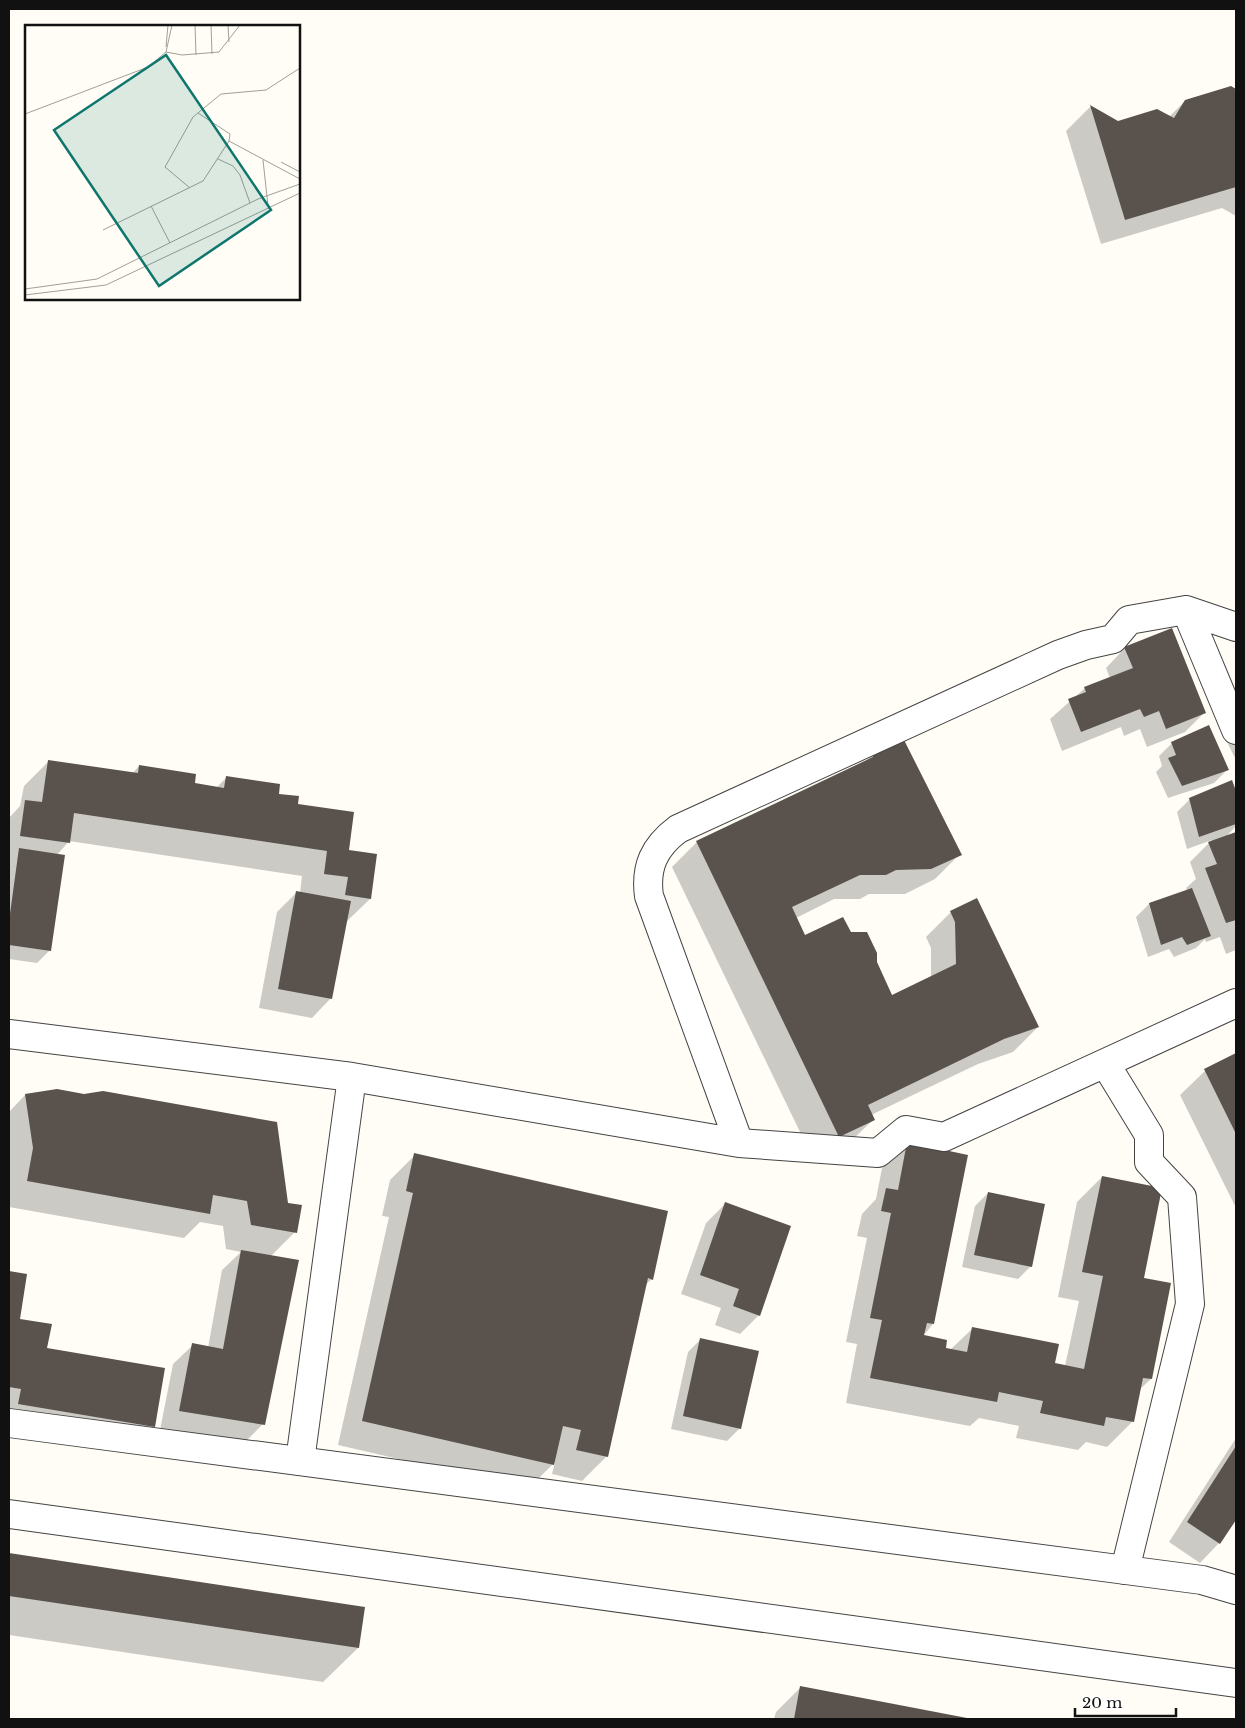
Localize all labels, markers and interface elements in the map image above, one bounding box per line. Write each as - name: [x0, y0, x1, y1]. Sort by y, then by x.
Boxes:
- inset map: [25, 25, 300, 300]
- scale bar: [1075, 1686, 1176, 1718]
- text: 20 m: [1082, 1693, 1122, 1712]

